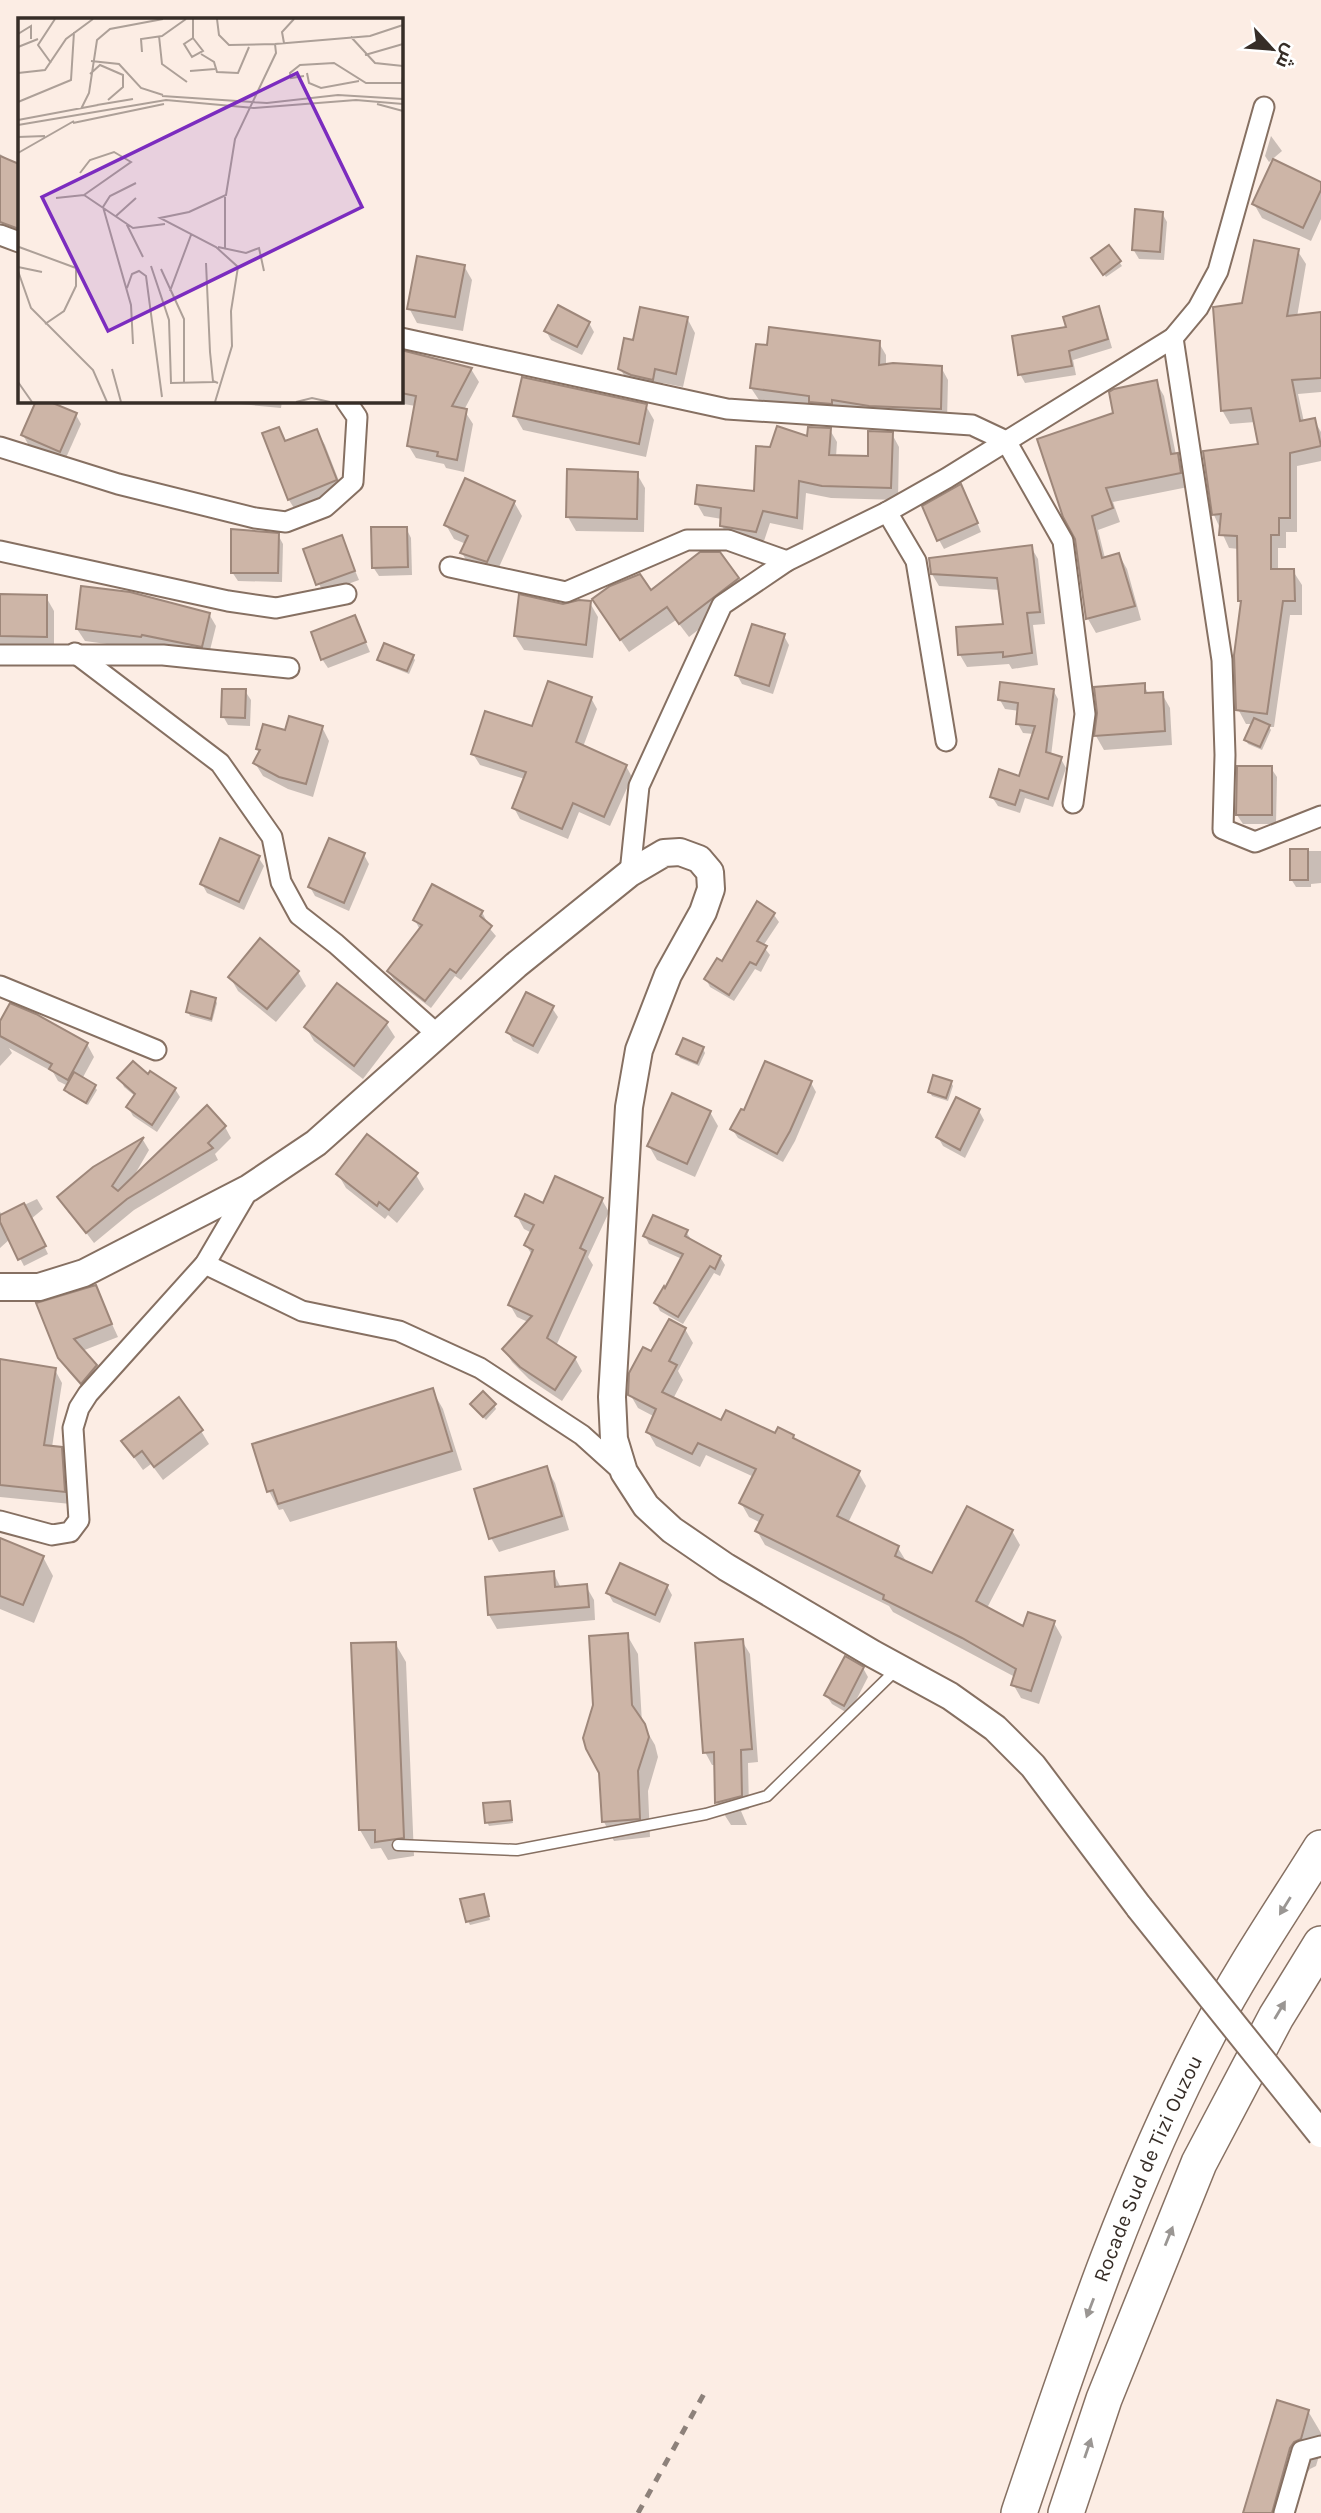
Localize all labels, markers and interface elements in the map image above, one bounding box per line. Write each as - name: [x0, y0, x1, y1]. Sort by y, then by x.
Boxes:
- north arrow: [1237, 14, 1307, 84]
- inset map: [18, 18, 402, 402]
- text: ش: [1271, 40, 1302, 72]
- one-way arrow: [1279, 1896, 1292, 1915]
- one-way arrow: [1274, 2001, 1287, 2020]
- street label: Rocade Sud de Tizi Ouzou: [1089, 2051, 1207, 2285]
- one-way arrow: [1163, 2226, 1175, 2246]
- one-way arrow: [1084, 2297, 1095, 2318]
- one-way arrow: [1083, 2438, 1094, 2459]

